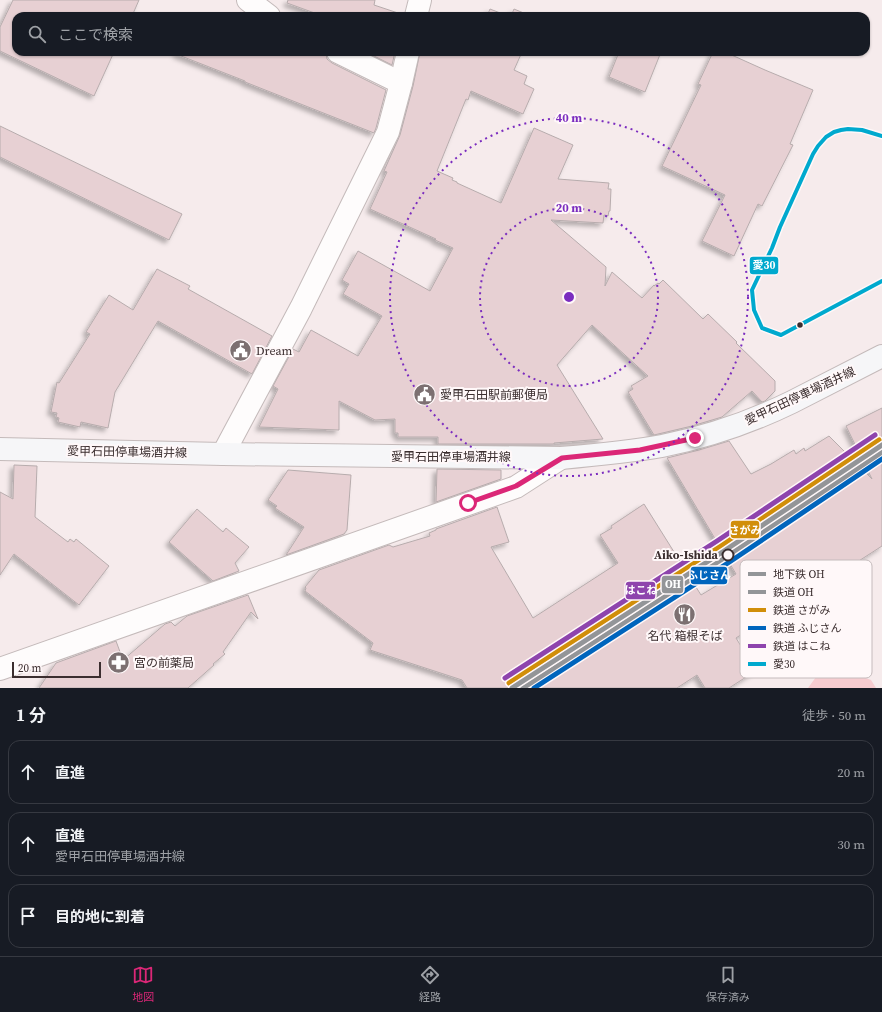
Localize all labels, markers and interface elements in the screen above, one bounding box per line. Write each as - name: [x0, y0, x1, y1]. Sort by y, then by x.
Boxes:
- search box: [12, 12, 870, 56]
- icon: search: [26, 23, 48, 45]
- text: ここで検索: [58, 24, 133, 45]
- text: 40 m: [556, 110, 582, 126]
- text: 20 m: [556, 200, 582, 216]
- line badge: 愛30: [749, 256, 779, 275]
- text: 愛30: [753, 258, 775, 273]
- centre of rings: [562, 290, 576, 304]
- unlabelled marker: [795, 320, 805, 330]
- public building icon: Dream: [228, 338, 254, 364]
- place label: Dream: [256, 343, 293, 359]
- street label: 愛甲石田停車場酒井線: [742, 363, 858, 429]
- public building icon: 愛甲石田駅前郵便局: [411, 382, 437, 408]
- place label: 愛甲石田駅前郵便局: [440, 387, 548, 403]
- route end: [686, 429, 704, 447]
- street label: 愛甲石田停車場酒井線: [67, 443, 187, 461]
- street label: 愛甲石田停車場酒井線: [391, 449, 511, 465]
- route start: [459, 494, 477, 512]
- line badge: さがみ: [730, 520, 760, 539]
- text: さがみ: [729, 523, 762, 538]
- place label: Aiko-Ishida: [654, 547, 719, 563]
- marker: Aiko-Ishida: [721, 548, 735, 562]
- legend: [740, 560, 872, 678]
- line badge: ふじさん: [690, 566, 728, 585]
- text: 地下鉄 OH: [773, 567, 825, 582]
- text: ふじさん: [687, 568, 731, 583]
- line badge: OH: [661, 575, 684, 594]
- text: OH: [665, 577, 682, 592]
- line badge: はこね: [625, 581, 656, 600]
- text: はこね: [625, 583, 658, 598]
- text: 鉄道 OH: [773, 585, 814, 600]
- restaurant icon: 名代 箱根そば: [672, 602, 698, 628]
- text: 鉄道 さがみ: [773, 603, 831, 618]
- text: 鉄道 ふじさん: [773, 621, 842, 636]
- place label: 名代 箱根そば: [648, 628, 722, 644]
- text: 鉄道 はこね: [773, 639, 831, 654]
- pharmacy icon: 宮の前薬局: [105, 650, 131, 676]
- place label: 宮の前薬局: [134, 655, 194, 671]
- text: 愛30: [773, 657, 795, 672]
- scale bar: [12, 660, 101, 679]
- text: 20 m: [18, 661, 41, 676]
- text: 1 分: [16, 703, 46, 727]
- text: 徒歩 · 50 m: [802, 707, 866, 724]
- icon: ahead: [17, 761, 39, 783]
- text: 直進: [55, 762, 85, 783]
- text: 20 m: [837, 764, 865, 781]
- text: 直進: [55, 825, 85, 846]
- icon: ahead: [17, 833, 39, 855]
- text: 30 m: [837, 836, 865, 853]
- text: 愛甲石田停車場酒井線: [55, 848, 185, 865]
- icon: arrive: [17, 905, 39, 927]
- text: 目的地に到着: [55, 906, 145, 927]
- tab: 地図: [132, 964, 154, 1005]
- tab: 経路: [419, 964, 441, 1005]
- tab: 保存済み: [706, 964, 750, 1005]

